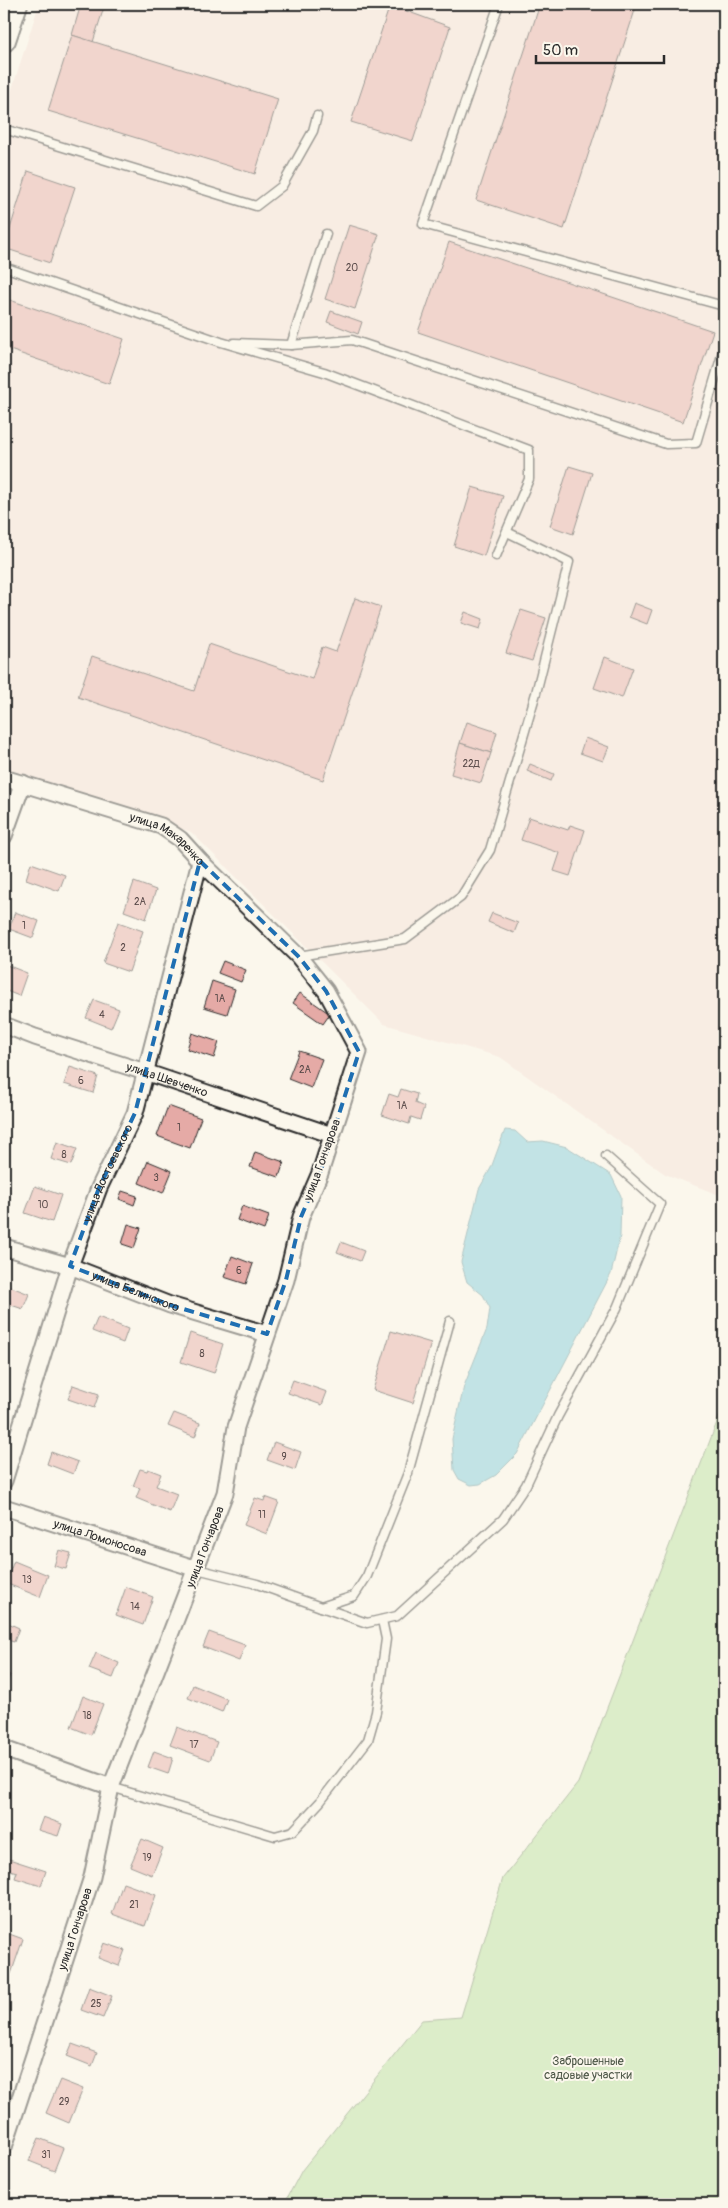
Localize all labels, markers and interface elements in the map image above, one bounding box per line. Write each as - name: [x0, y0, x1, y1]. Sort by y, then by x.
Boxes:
- scale bar: [536, 32, 663, 64]
- text: 50 m: [543, 41, 578, 60]
- house number: 20: [346, 262, 358, 274]
- house number: 22Д: [462, 758, 481, 770]
- street label: улица Макаренко: [127, 809, 208, 870]
- house number: 2А: [134, 896, 147, 908]
- house number: 1: [22, 920, 26, 932]
- house number: 2: [120, 942, 126, 954]
- house number: 1А: [215, 993, 226, 1005]
- house number: 4: [99, 1009, 105, 1021]
- street label: улица Шевченко: [123, 1059, 210, 1101]
- house number: 2А: [299, 1064, 312, 1076]
- house number: 6: [78, 1075, 84, 1087]
- house number: 1А: [397, 1100, 408, 1112]
- street label: улица Гончарова: [300, 1117, 344, 1204]
- street label: улица Достоевского: [80, 1122, 137, 1225]
- house number: 1: [177, 1122, 181, 1134]
- house number: 8: [61, 1149, 67, 1161]
- house number: 3: [153, 1172, 159, 1184]
- house number: 10: [38, 1199, 49, 1211]
- house number: 6: [236, 1265, 242, 1277]
- street label: улица Белинского: [89, 1268, 181, 1315]
- house number: 8: [199, 1348, 205, 1360]
- house number: 9: [281, 1451, 287, 1463]
- street label: улица Гончарова: [183, 1504, 228, 1591]
- house number: 11: [258, 1509, 266, 1521]
- street label: улица Ломоносова: [51, 1516, 149, 1560]
- house number: 13: [22, 1574, 32, 1586]
- house number: 14: [130, 1601, 140, 1613]
- house number: 18: [83, 1710, 91, 1722]
- house number: 17: [189, 1739, 199, 1751]
- house number: 19: [142, 1852, 152, 1864]
- street label: улица Гончарова: [55, 1886, 96, 1973]
- house number: 21: [129, 1899, 139, 1911]
- house number: 25: [90, 1998, 102, 2010]
- park label: Заброшенные садовые участки: [544, 2054, 632, 2083]
- house number: 29: [59, 2096, 69, 2108]
- house number: 31: [41, 2149, 51, 2161]

